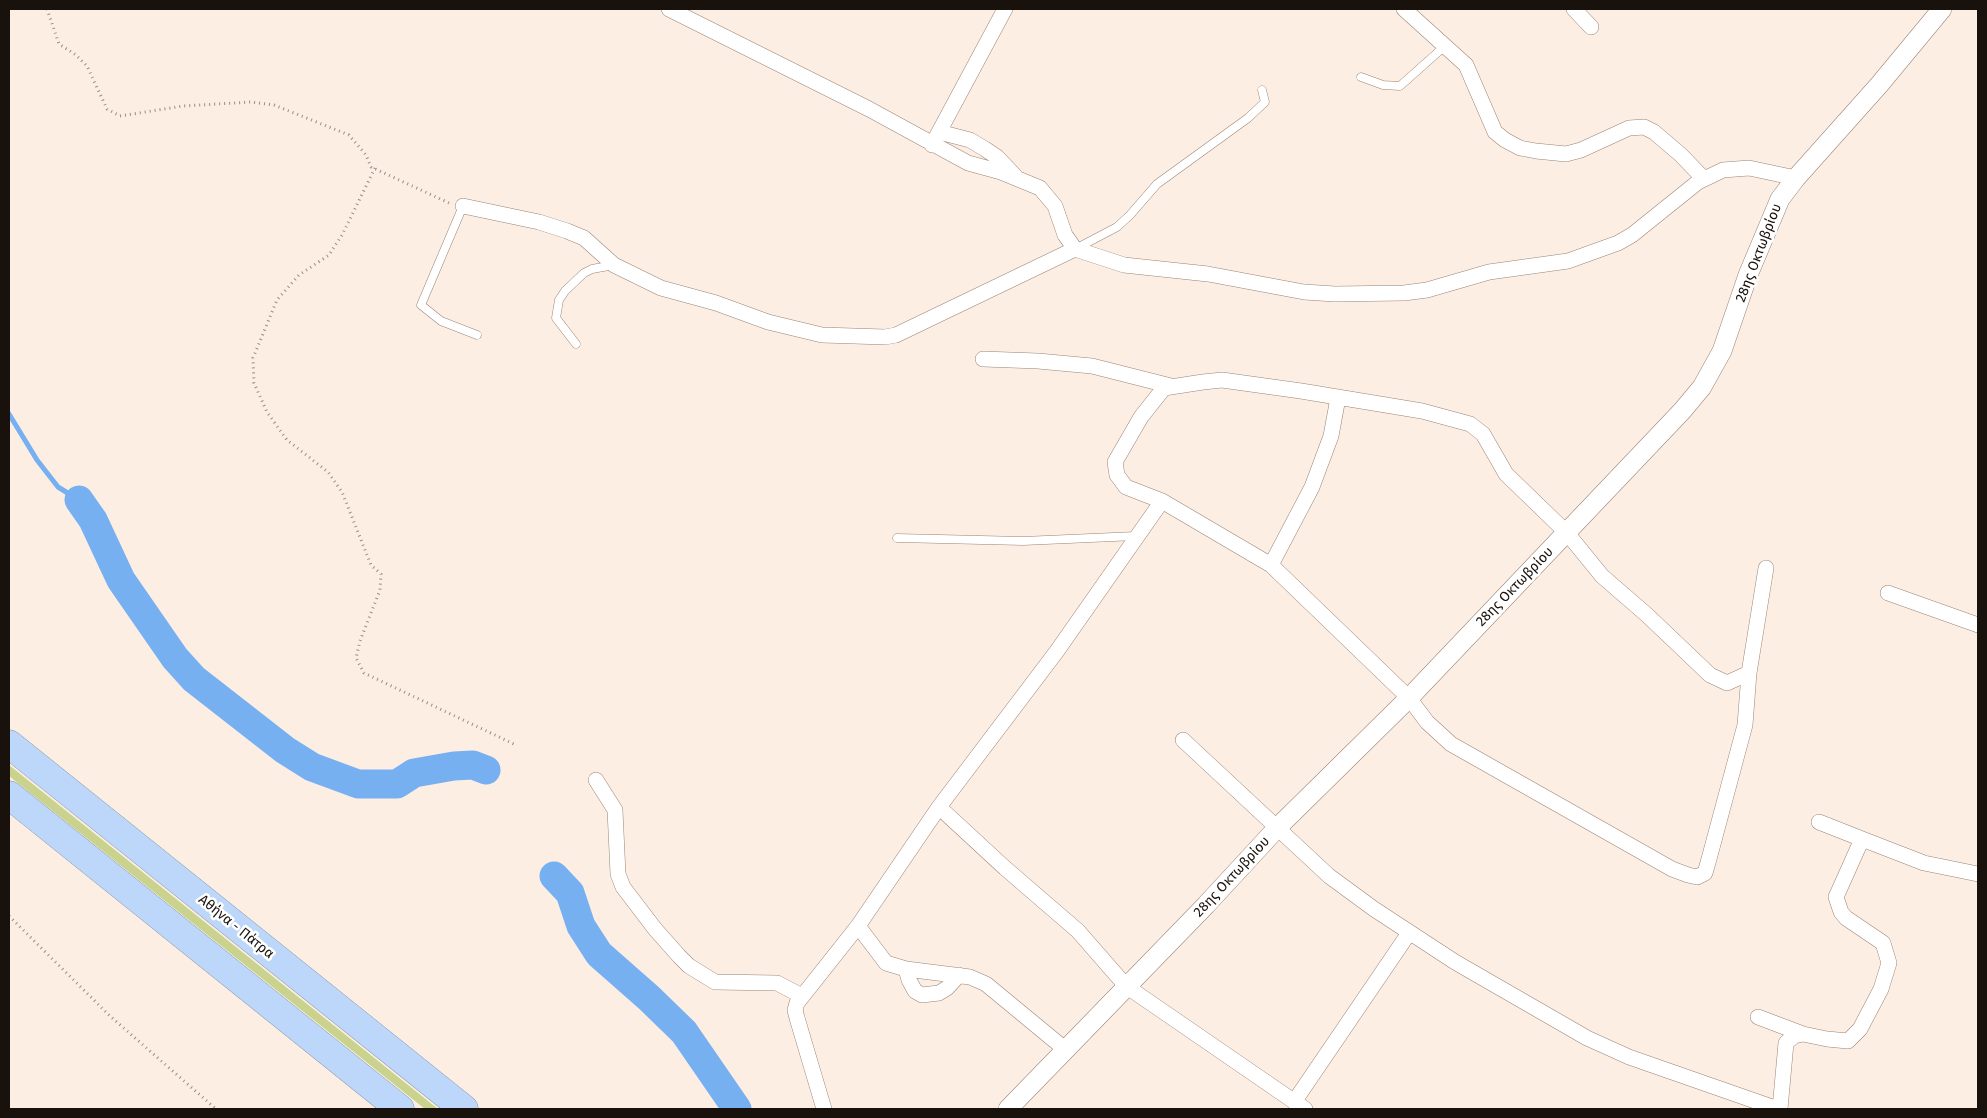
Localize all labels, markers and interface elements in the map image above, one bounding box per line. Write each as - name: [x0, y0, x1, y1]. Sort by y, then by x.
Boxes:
- street label: 28ης Οκτωβρίου: [1733, 201, 1785, 305]
- street label: 28ης Οκτωβρίου: [1473, 544, 1557, 630]
- street label: 28ης Οκτωβρίου: [1190, 833, 1274, 921]
- street label: Αθήνα - Πάτρα: [195, 891, 277, 963]

